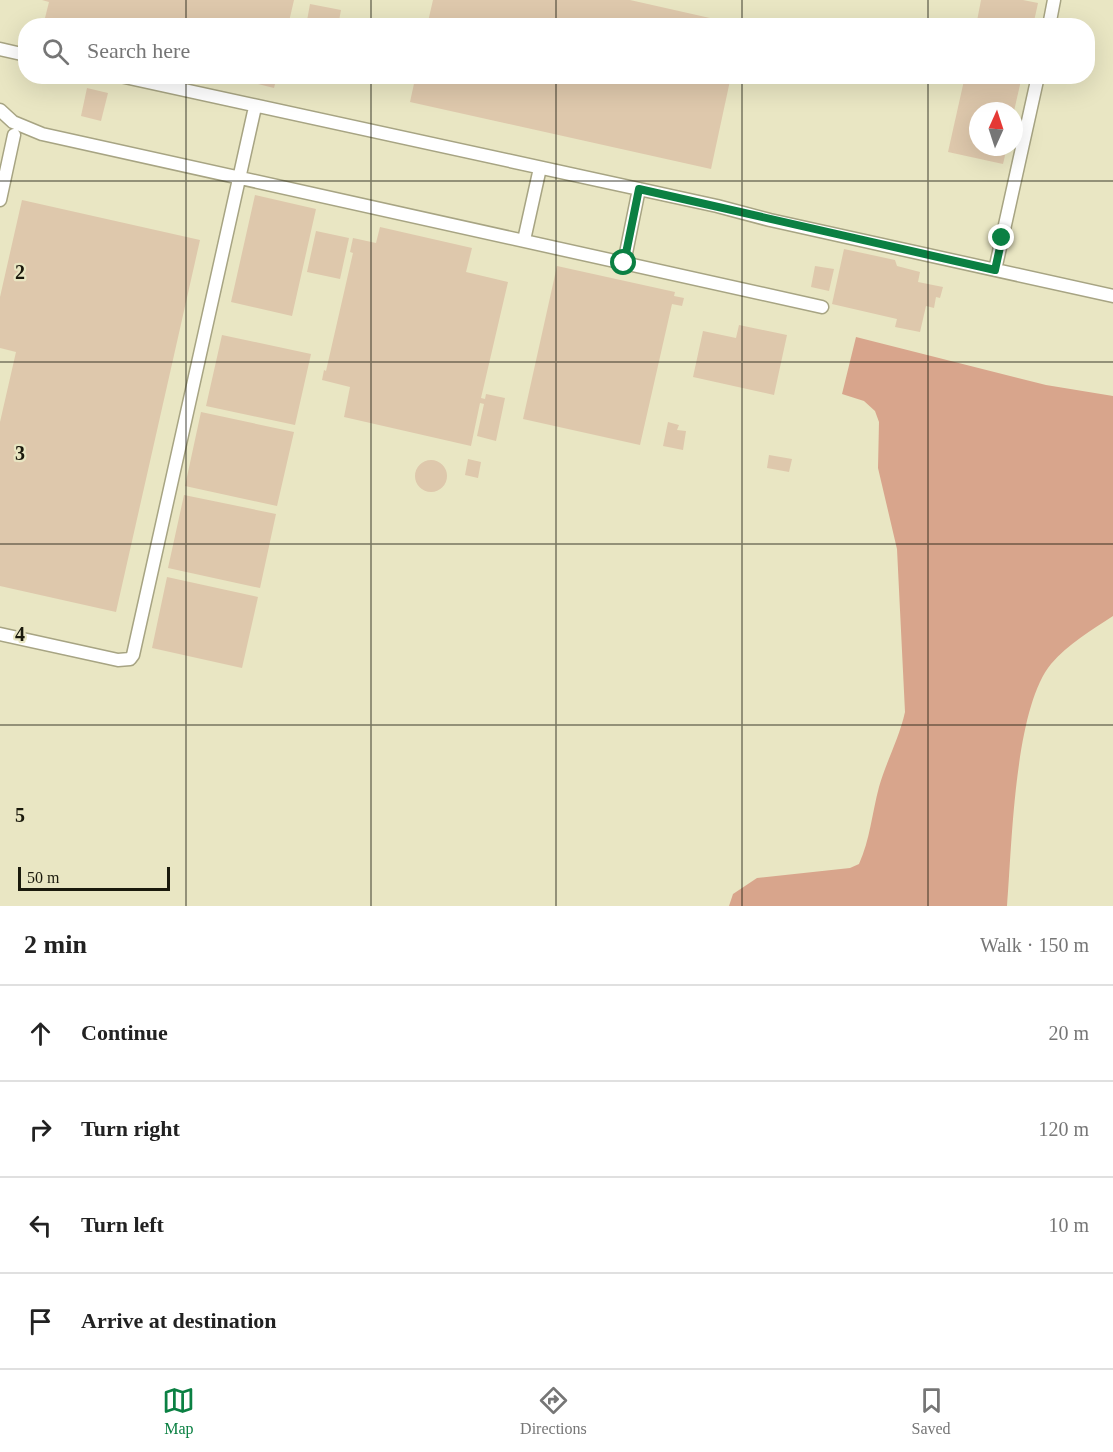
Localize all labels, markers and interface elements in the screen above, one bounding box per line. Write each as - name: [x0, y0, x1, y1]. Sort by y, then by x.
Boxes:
- search box: [18, 18, 1095, 84]
- icon: search: [39, 35, 72, 68]
- text: Search here: [87, 38, 190, 63]
- north arrow: [969, 102, 1023, 156]
- route end: [988, 224, 1014, 250]
- route start: [610, 249, 636, 275]
- text: 2: [15, 261, 25, 283]
- text: 3: [15, 442, 25, 464]
- text: 4: [15, 623, 25, 645]
- text: 5: [15, 804, 25, 826]
- scale bar: [18, 864, 170, 892]
- text: 50 m: [27, 869, 59, 886]
- text: 2 min: [24, 930, 87, 959]
- text: Walk · 150 m: [980, 934, 1089, 956]
- icon: ahead: [24, 1017, 57, 1050]
- text: Continue: [81, 1020, 168, 1045]
- text: 20 m: [1048, 1022, 1089, 1044]
- icon: right: [24, 1113, 57, 1146]
- text: Turn right: [81, 1116, 180, 1141]
- text: 120 m: [1038, 1118, 1089, 1140]
- icon: left: [24, 1209, 57, 1242]
- text: Turn left: [81, 1212, 164, 1237]
- text: 10 m: [1048, 1214, 1089, 1236]
- icon: arrive: [24, 1305, 57, 1338]
- text: Arrive at destination: [81, 1308, 277, 1333]
- tab: Map: [162, 1384, 195, 1438]
- tab: Directions: [520, 1384, 587, 1438]
- tab: Saved: [911, 1384, 951, 1438]

